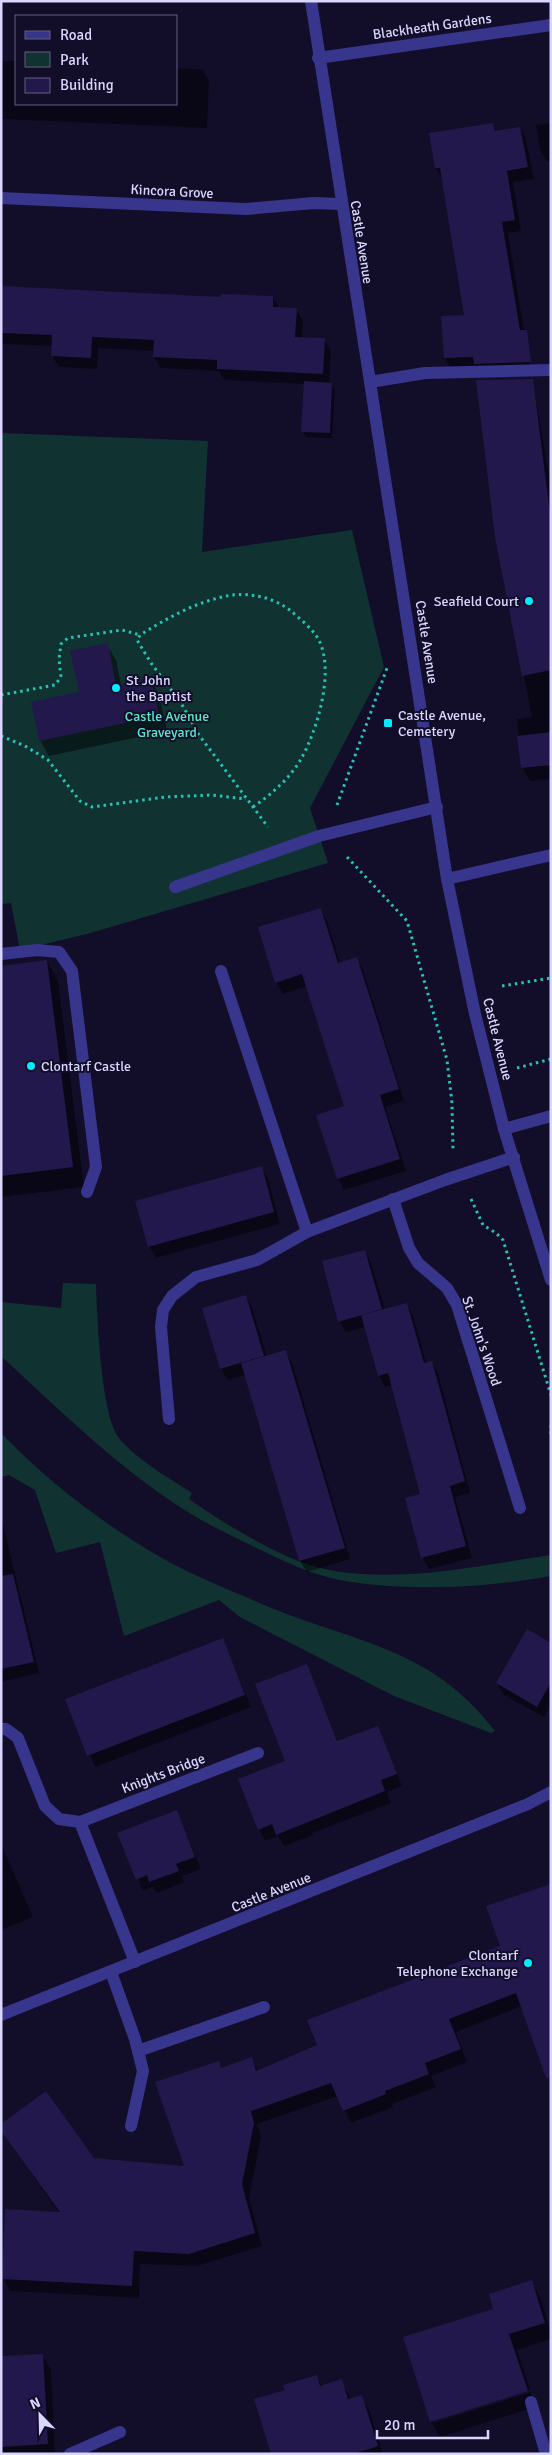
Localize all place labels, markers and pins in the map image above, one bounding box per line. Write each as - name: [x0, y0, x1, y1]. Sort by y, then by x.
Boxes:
- place label: Seafield Court: [434, 593, 519, 610]
- marker: Seafield Court: [523, 595, 535, 607]
- place label: St John the Baptist: [126, 672, 192, 705]
- marker: St John the Baptist: [110, 682, 122, 694]
- place label: Castle Avenue, Cemetery: [398, 707, 486, 740]
- marker: Castle Avenue, Cemetery: [382, 717, 394, 729]
- place label: Clontarf Castle: [41, 1058, 131, 1075]
- marker: Clontarf Castle: [25, 1060, 37, 1072]
- place label: Clontarf Telephone Exchange: [397, 1947, 519, 1980]
- marker: Clontarf Telephone Exchange: [522, 1957, 534, 1969]

